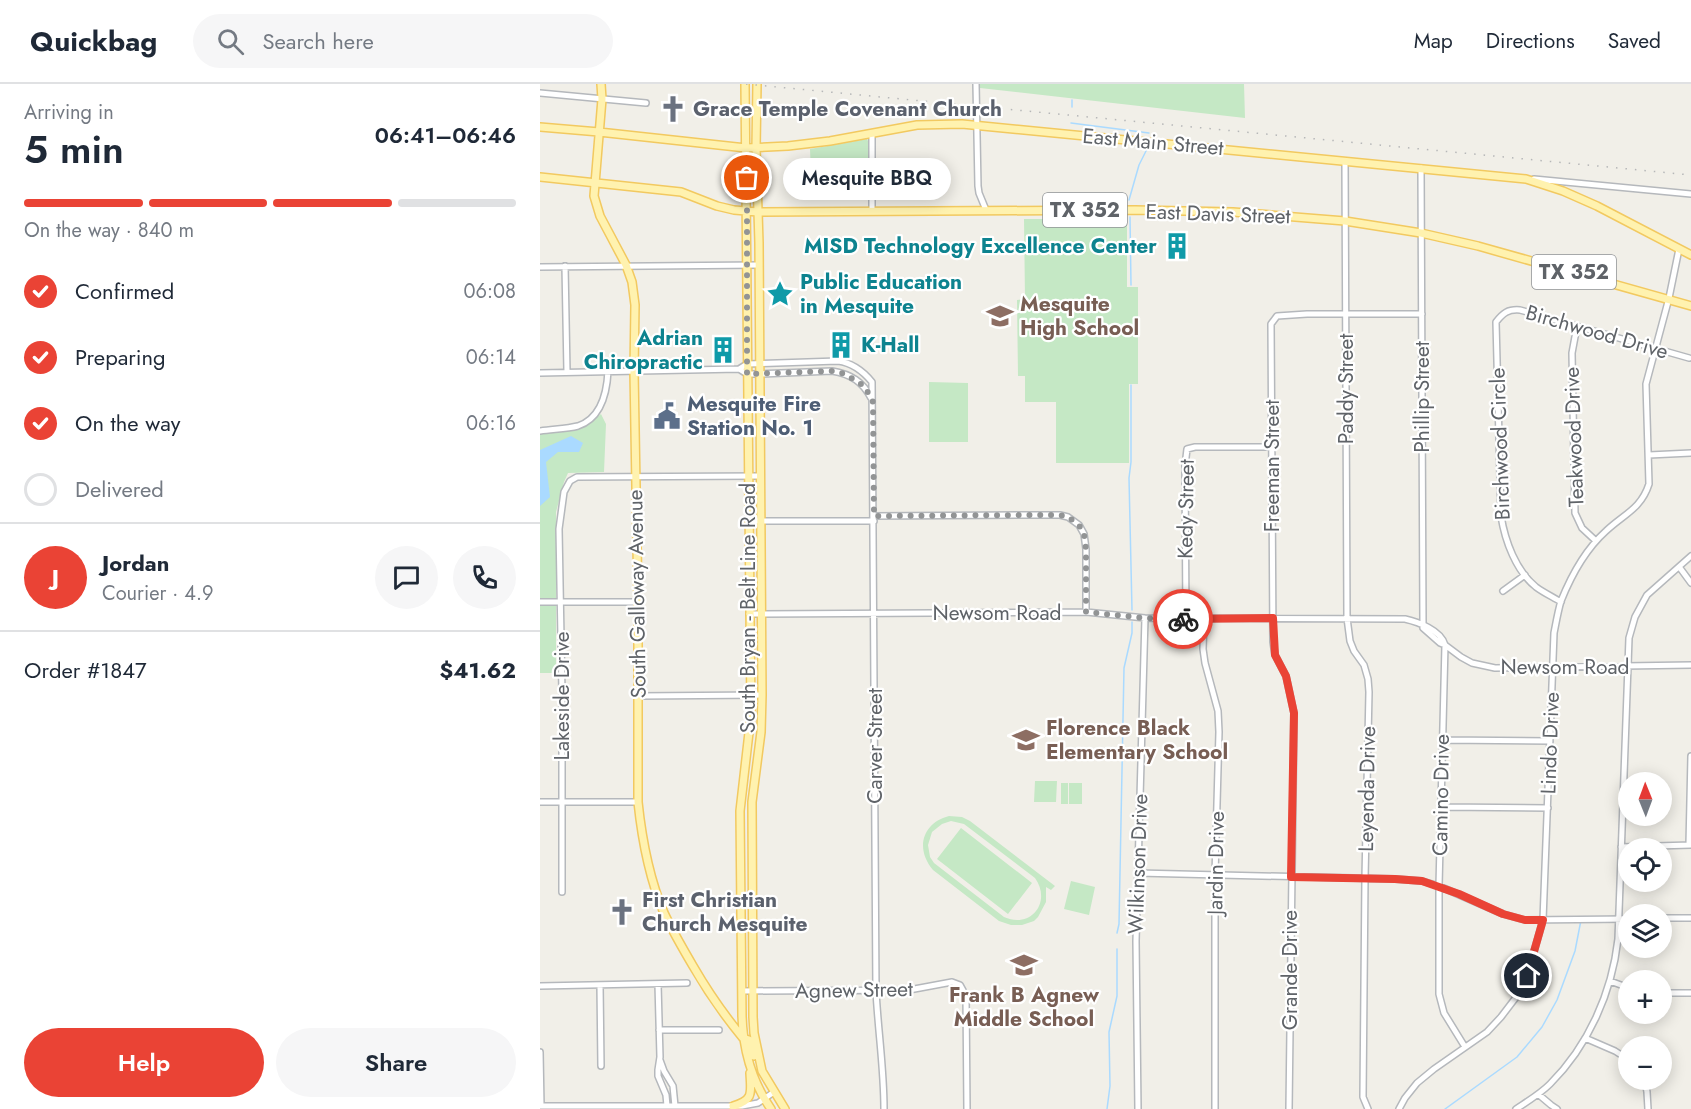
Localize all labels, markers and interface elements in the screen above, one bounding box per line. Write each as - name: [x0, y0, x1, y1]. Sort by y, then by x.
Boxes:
- search box: [193, 14, 613, 68]
- text: Quickbag: [30, 21, 157, 62]
- icon: search: [214, 25, 247, 58]
- text: Search here: [262, 25, 374, 57]
- text: Map: [1414, 26, 1453, 56]
- text: Directions: [1486, 26, 1575, 56]
- text: Saved: [1608, 26, 1661, 56]
- church icon: Grace Temple Covenant Church: [658, 94, 688, 124]
- place label: Grace Temple Covenant Church: [693, 94, 1002, 124]
- text: Arriving in: [24, 98, 114, 127]
- text: 06:41–06:46: [375, 119, 516, 151]
- text: 5 min: [24, 121, 124, 178]
- street label: East Main Street: [1081, 121, 1225, 163]
- pin: [721, 152, 772, 203]
- callout: Mesquite BBQ: [783, 157, 951, 199]
- icon: bag: [730, 161, 763, 194]
- text: Mesquite BBQ: [802, 164, 932, 193]
- road number: TX 352: [1043, 193, 1127, 227]
- street label: East Davis Street: [1145, 196, 1291, 232]
- text: On the way · 840 m: [24, 216, 194, 245]
- place label: MISD Technology Excellence Center: [804, 231, 1157, 261]
- building icon: MISD Technology Excellence Center: [1162, 231, 1192, 261]
- road number: TX 352: [1532, 255, 1616, 289]
- place label: Public Education in Mesquite: [800, 267, 962, 321]
- icon: check: [24, 275, 57, 308]
- text: Confirmed: [75, 275, 174, 307]
- text: 06:08: [464, 277, 516, 306]
- place icon: Public Education in Mesquite: [765, 279, 795, 309]
- place label: Mesquite High School: [1020, 289, 1139, 343]
- street label: Birchwood Drive: [1522, 297, 1672, 367]
- school or university icon: Mesquite High School: [985, 301, 1015, 331]
- place label: Adrian Chiropractic: [584, 323, 703, 377]
- building icon: K-Hall: [826, 330, 856, 360]
- place label: K-Hall: [861, 330, 920, 360]
- street label: Paddy Street: [1331, 334, 1361, 444]
- building icon: Adrian Chiropractic: [708, 335, 738, 365]
- icon: check: [24, 341, 57, 374]
- text: Preparing: [75, 341, 166, 373]
- street label: Phillip Street: [1407, 341, 1437, 453]
- text: 06:14: [466, 343, 516, 372]
- street label: Teakwood Drive: [1557, 366, 1591, 507]
- street label: Birchwood Circle: [1482, 367, 1518, 521]
- place label: Mesquite Fire Station No. 1: [687, 389, 821, 443]
- street label: Freeman Street: [1257, 400, 1287, 532]
- public building icon: Mesquite Fire Station No. 1: [652, 401, 682, 431]
- icon: check: [24, 407, 57, 440]
- text: On the way: [75, 407, 180, 439]
- text: 06:16: [466, 409, 516, 438]
- street label: Kedy Street: [1170, 459, 1202, 559]
- text: Delivered: [75, 473, 164, 505]
- street label: South Bryan - Belt Line Road: [733, 483, 763, 733]
- street label: South Galloway Avenue: [620, 489, 654, 699]
- button: chat: [375, 546, 438, 609]
- button: phone: [453, 546, 516, 609]
- text: Jordan: [102, 547, 169, 579]
- text: J: [52, 561, 59, 593]
- text: Courier · 4.9: [102, 579, 214, 608]
- courier: [1153, 589, 1213, 649]
- street label: Newsom Road: [933, 598, 1061, 628]
- icon: bike: [1167, 603, 1200, 636]
- street label: Lakeside Drive: [547, 631, 577, 760]
- street label: Newsom Road: [1501, 652, 1629, 682]
- text: Order #1847: [24, 654, 147, 686]
- text: $41.62: [440, 654, 516, 686]
- street label: Carver Street: [860, 688, 890, 804]
- street label: Lindo Drive: [1533, 691, 1567, 795]
- place label: Florence Black Elementary School: [1046, 713, 1228, 767]
- school or university icon: Florence Black Elementary School: [1011, 725, 1041, 755]
- street label: Leyenda Drive: [1351, 726, 1383, 852]
- street label: Camino Drive: [1425, 734, 1457, 856]
- north arrow: [1618, 772, 1672, 826]
- map controls: [1618, 772, 1672, 1090]
- street label: Wilkinson Drive: [1121, 793, 1155, 935]
- street label: Jardin Drive: [1200, 811, 1232, 918]
- button: locate: [1618, 838, 1672, 892]
- place label: First Christian Church Mesquite: [642, 885, 808, 939]
- church icon: First Christian Church Mesquite: [607, 897, 637, 927]
- button: layers: [1618, 904, 1672, 958]
- street label: Grande Drive: [1275, 910, 1305, 1030]
- school or university icon: Frank B Agnew Middle School: [1009, 950, 1039, 980]
- pin: [1501, 950, 1552, 1001]
- icon: home: [1510, 959, 1543, 992]
- button: +: [1618, 970, 1672, 1024]
- street label: Agnew Street: [795, 974, 913, 1006]
- place label: Frank B Agnew Middle School: [949, 980, 1100, 1034]
- button: Help: [24, 1028, 264, 1097]
- button: Share: [276, 1028, 516, 1097]
- button: −: [1618, 1036, 1672, 1090]

